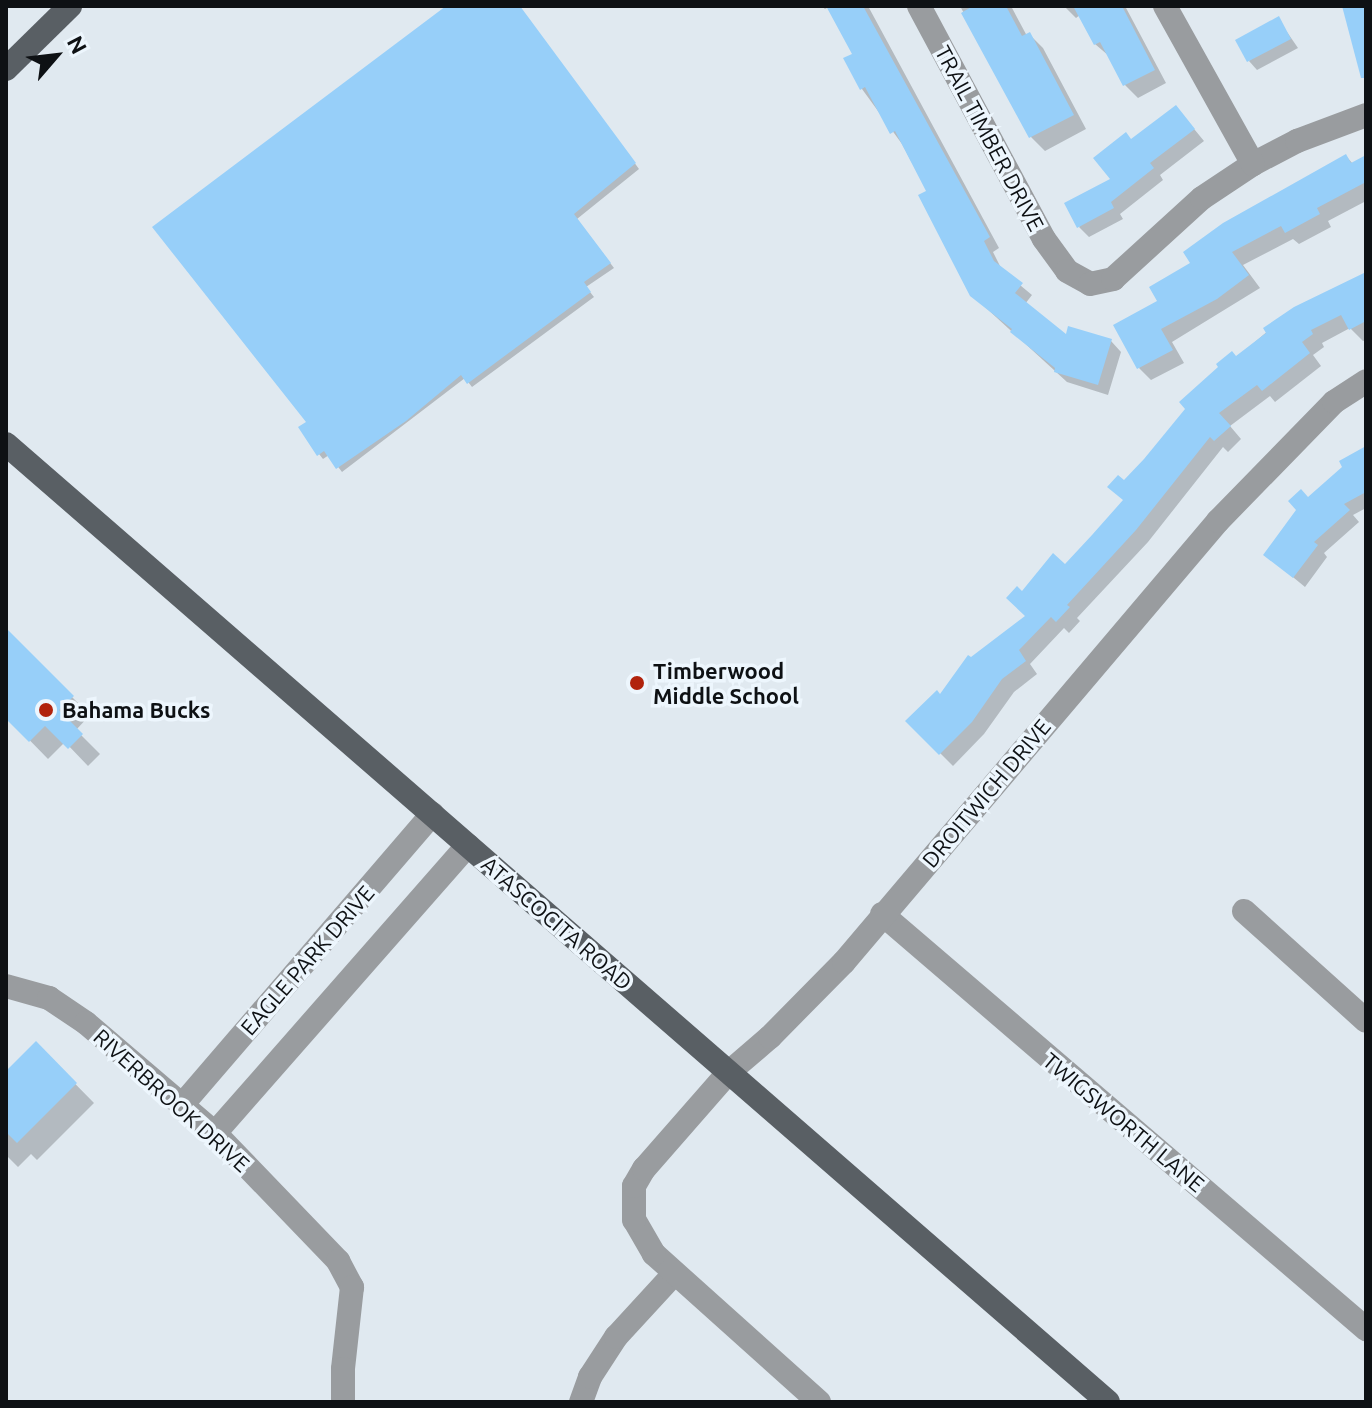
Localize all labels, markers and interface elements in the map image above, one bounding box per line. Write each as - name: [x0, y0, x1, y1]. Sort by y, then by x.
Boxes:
- north arrow: [16, 16, 96, 96]
- text: N: [63, 31, 93, 58]
- street label: TRAIL TIMBER DRIVE: [930, 41, 1050, 235]
- place label: Timberwood Middle School: [653, 657, 799, 708]
- marker: Timberwood Middle School: [628, 674, 646, 692]
- place label: Bahama Bucks: [62, 697, 210, 723]
- marker: Bahama Bucks: [37, 701, 55, 719]
- street label: DROITWICH DRIVE: [916, 713, 1056, 873]
- street label: ATASCOCITA ROAD: [476, 851, 638, 995]
- street label: EAGLE PARK DRIVE: [235, 880, 379, 1040]
- street label: RIVERBROOK DRIVE: [89, 1023, 255, 1177]
- street label: TWIGSWORTH LANE: [1038, 1047, 1210, 1197]

